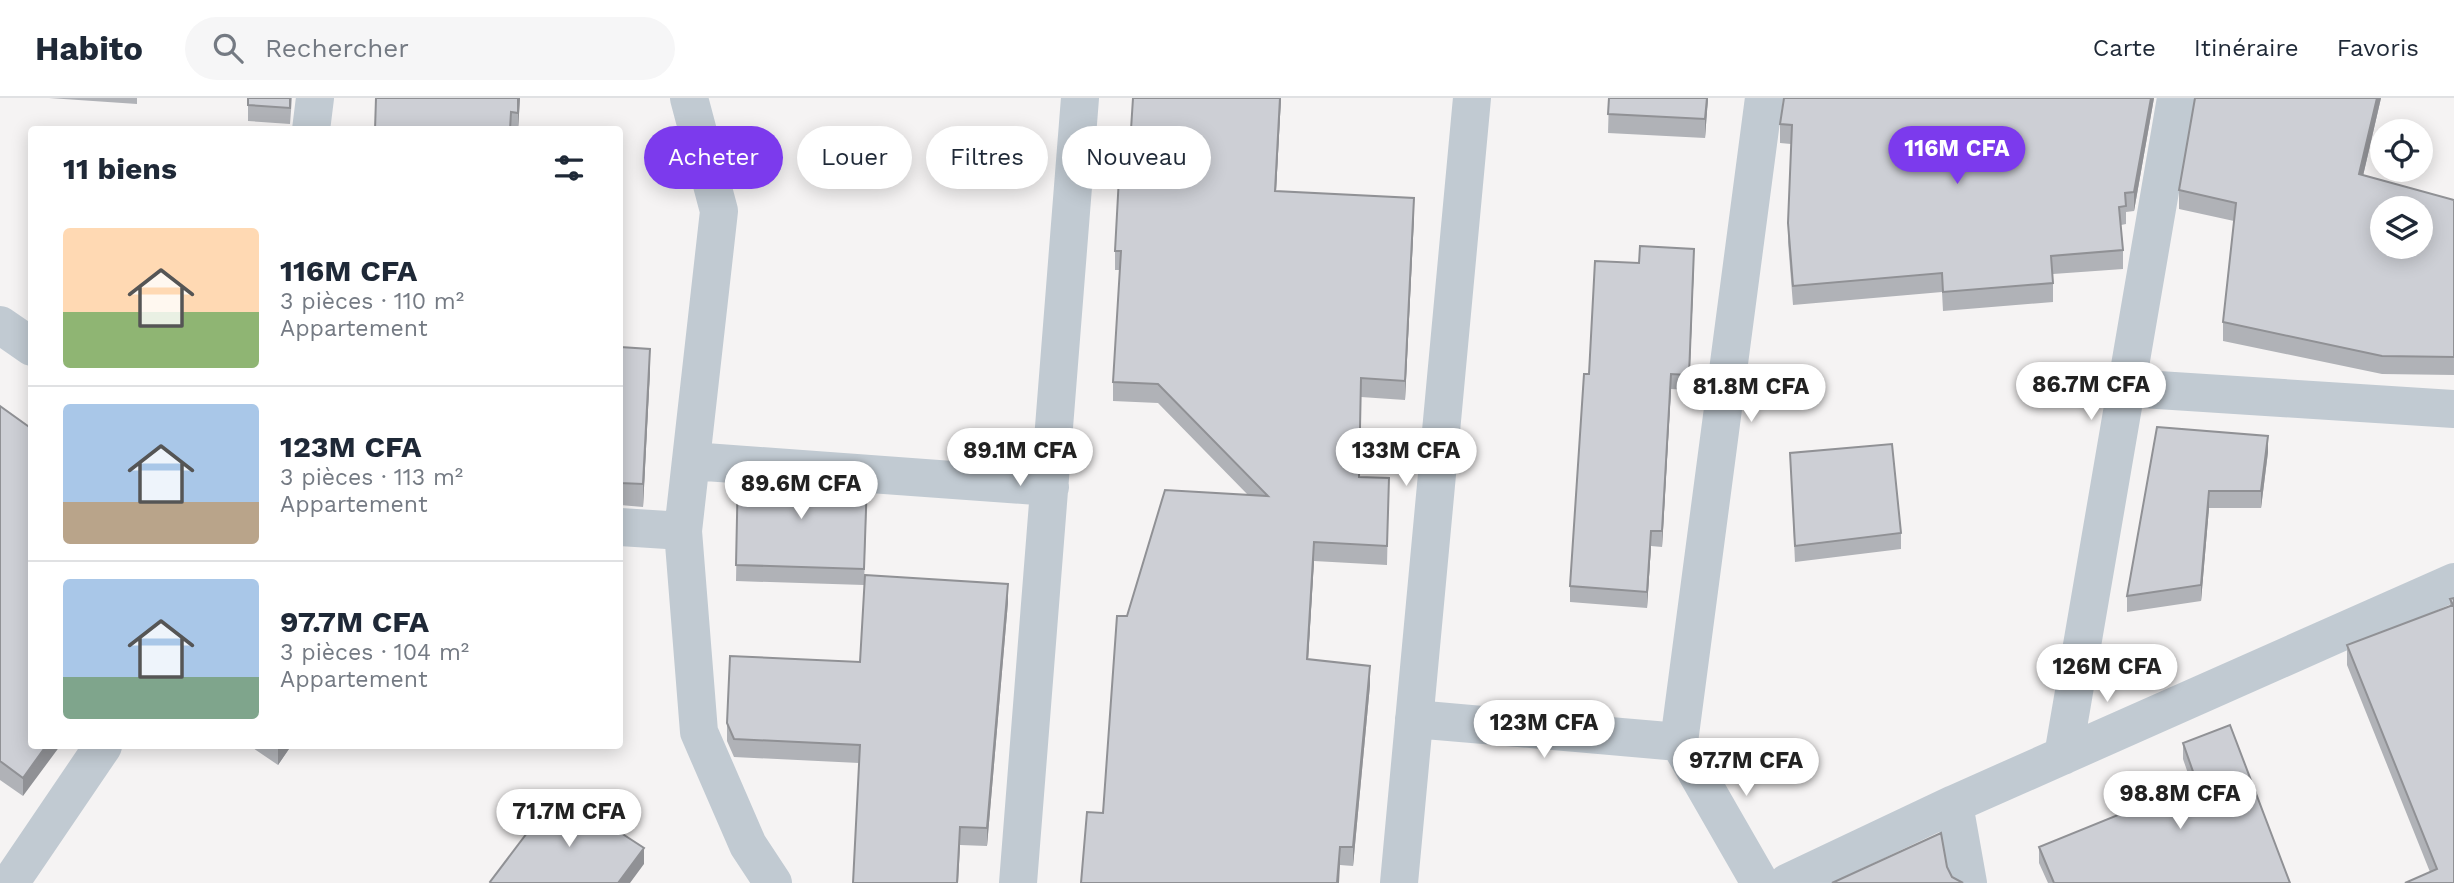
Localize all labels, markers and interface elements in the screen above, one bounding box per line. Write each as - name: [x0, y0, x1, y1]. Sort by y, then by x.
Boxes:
- search box: [185, 17, 675, 80]
- text: Habito: [35, 29, 143, 68]
- icon: search: [209, 29, 247, 67]
- text: Rechercher: [265, 33, 409, 63]
- text: Carte: [2093, 34, 2156, 62]
- text: Itinéraire: [2194, 34, 2299, 62]
- text: Favoris: [2337, 34, 2419, 62]
- map controls: [2370, 119, 2433, 259]
- button: locate: [2370, 119, 2433, 182]
- chip: Acheter: [644, 126, 783, 189]
- chip: Louer: [797, 126, 912, 189]
- chip: Filtres: [926, 126, 1048, 189]
- chip: Nouveau: [1062, 126, 1211, 189]
- pin: 116M CFA: [1885, 126, 2029, 186]
- text: 116M CFA: [1904, 135, 2010, 162]
- icon: filters: [550, 149, 588, 187]
- text: 11 biens: [63, 151, 177, 186]
- button: layers: [2370, 196, 2433, 259]
- text: 116M CFA: [280, 253, 417, 288]
- icon: home: [119, 256, 203, 340]
- text: 3 pièces · 110 m²: [280, 288, 464, 315]
- text: Appartement: [280, 315, 428, 342]
- pin: 86.7M CFA: [2011, 362, 2171, 422]
- pin: 81.8M CFA: [1671, 364, 1831, 424]
- text: 86.7M CFA: [2032, 371, 2150, 398]
- text: 81.8M CFA: [1693, 373, 1809, 400]
- pin: 89.1M CFA: [940, 428, 1100, 488]
- pin: 133M CFA: [1334, 428, 1478, 488]
- text: 123M CFA: [280, 429, 422, 464]
- icon: home: [119, 432, 203, 516]
- text: 89.1M CFA: [963, 437, 1077, 464]
- text: 133M CFA: [1352, 437, 1460, 464]
- pin: 89.6M CFA: [721, 462, 881, 521]
- text: 3 pièces · 113 m²: [280, 464, 463, 491]
- text: 89.6M CFA: [741, 470, 861, 497]
- text: Appartement: [280, 491, 428, 518]
- text: 97.7M CFA: [280, 604, 429, 639]
- icon: home: [119, 607, 203, 691]
- text: 3 pièces · 104 m²: [280, 639, 469, 666]
- pin: 126M CFA: [2035, 644, 2179, 704]
- text: 126M CFA: [2052, 653, 2162, 680]
- text: Appartement: [280, 666, 428, 693]
- pin: 123M CFA: [1472, 700, 1616, 760]
- text: 123M CFA: [1490, 709, 1598, 736]
- pin: 97.7M CFA: [1666, 738, 1826, 798]
- text: 97.7M CFA: [1689, 747, 1803, 774]
- pin: 98.8M CFA: [2100, 772, 2260, 831]
- text: 98.8M CFA: [2119, 780, 2241, 807]
- pin: 71.7M CFA: [489, 790, 649, 849]
- text: 71.7M CFA: [512, 798, 626, 825]

